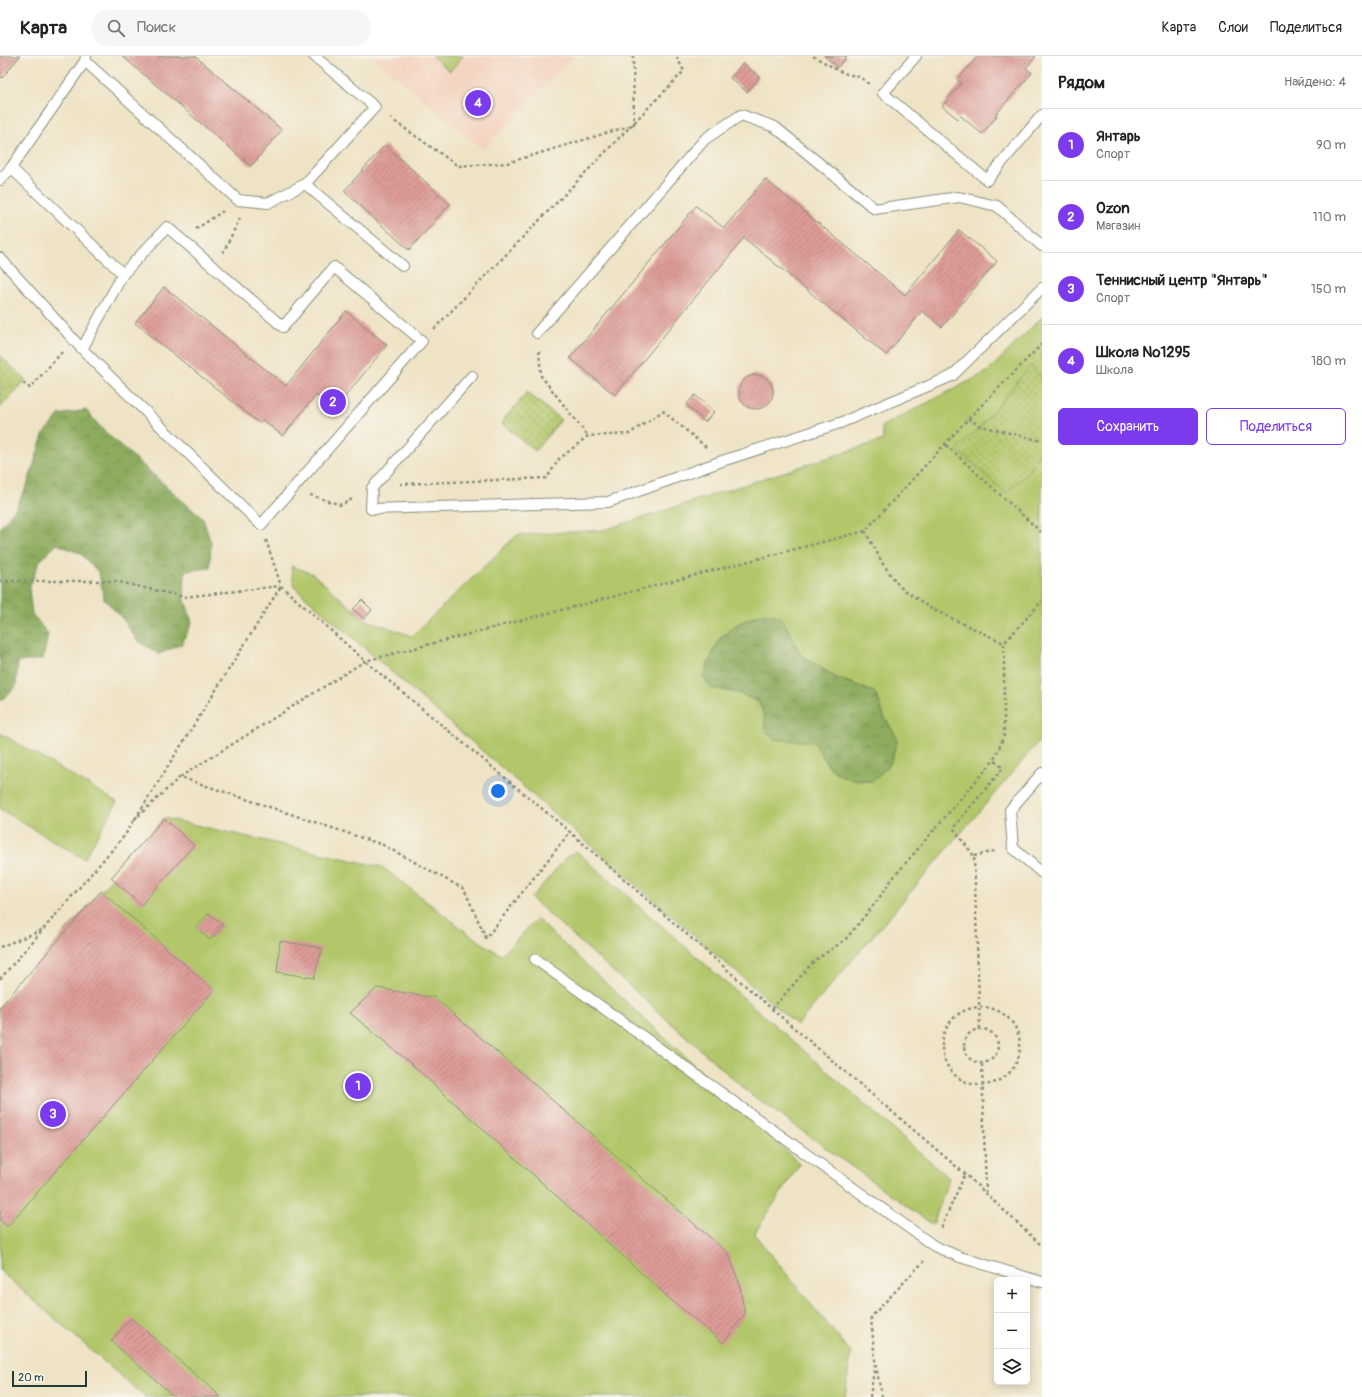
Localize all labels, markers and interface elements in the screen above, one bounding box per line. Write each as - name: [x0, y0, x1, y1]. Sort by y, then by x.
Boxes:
- search box: [91, 10, 371, 46]
- text: Карта: [20, 16, 67, 40]
- icon: search: [105, 17, 127, 39]
- text: Поиск: [137, 18, 176, 37]
- text: Карта: [1162, 19, 1196, 36]
- text: Слои: [1218, 19, 1248, 36]
- text: Поделиться: [1270, 19, 1342, 36]
- text: Рядом: [1058, 72, 1105, 93]
- text: Найдено: 4: [1284, 74, 1346, 90]
- pin: 4: [465, 88, 491, 118]
- text: Янтарь: [1096, 127, 1141, 146]
- text: 1: [1068, 137, 1074, 153]
- text: 90 m: [1316, 137, 1346, 153]
- text: Спорт: [1096, 146, 1130, 162]
- text: Ozon: [1096, 199, 1130, 218]
- text: 2: [1067, 209, 1075, 225]
- text: 110 m: [1313, 209, 1346, 225]
- text: Магазин: [1096, 218, 1140, 234]
- text: Теннисный центр "Янтарь": [1096, 271, 1268, 290]
- text: 3: [1067, 281, 1075, 297]
- text: 150 m: [1311, 281, 1346, 297]
- text: Спорт: [1096, 290, 1130, 306]
- text: Школа №1295: [1096, 343, 1191, 362]
- text: 4: [1067, 353, 1075, 369]
- text: 180 m: [1311, 353, 1346, 369]
- text: Школа: [1096, 362, 1133, 378]
- pin: 2: [320, 387, 346, 417]
- button: Сохранить: [1058, 408, 1198, 445]
- button: Поделиться: [1206, 408, 1346, 445]
- your location: [488, 781, 508, 801]
- pin: 1: [345, 1071, 371, 1101]
- pin: 3: [40, 1099, 66, 1129]
- map controls: [994, 1277, 1030, 1385]
- button: +: [994, 1277, 1030, 1313]
- button: −: [994, 1313, 1030, 1349]
- button: layers: [994, 1349, 1030, 1385]
- scale bar: [12, 1369, 87, 1388]
- text: 20 m: [18, 1371, 44, 1384]

